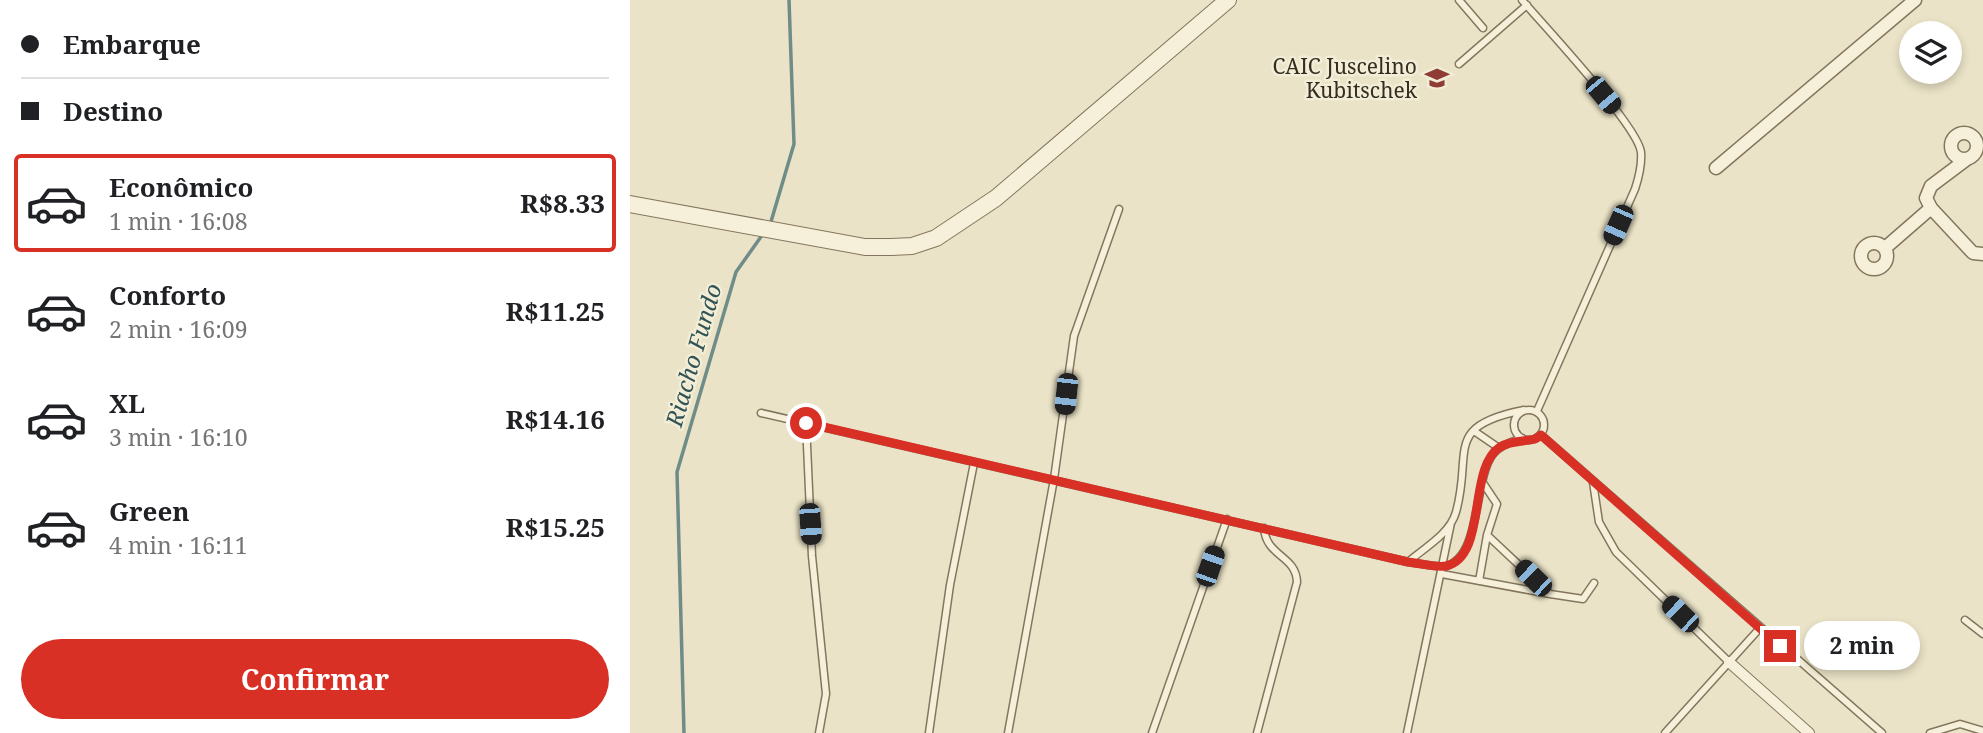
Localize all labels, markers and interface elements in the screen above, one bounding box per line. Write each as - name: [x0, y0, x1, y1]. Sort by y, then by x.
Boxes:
- map controls: [1899, 21, 1962, 84]
- button: layers: [1899, 21, 1962, 84]
- text: Embarque: [63, 26, 201, 62]
- place label: CAIC Juscelino Kubitschek: [1272, 52, 1418, 104]
- school or university icon: CAIC Juscelino Kubitschek: [1423, 64, 1451, 92]
- car: [1582, 72, 1625, 118]
- text: Destino: [63, 93, 163, 129]
- text: Econômico: [109, 169, 253, 205]
- icon: car: [25, 172, 88, 235]
- text: R$8.33: [520, 185, 605, 221]
- car: [1600, 202, 1637, 248]
- text: 1 min · 16:08: [109, 205, 247, 237]
- text: Conforto: [109, 277, 226, 313]
- icon: car: [25, 280, 88, 343]
- water label: Riacho Fundo: [657, 280, 729, 431]
- text: R$11.25: [505, 293, 605, 329]
- text: 2 min · 16:09: [109, 313, 247, 345]
- car: [1054, 372, 1079, 416]
- text: XL: [109, 385, 145, 421]
- icon: car: [25, 388, 88, 451]
- text: R$14.16: [505, 401, 605, 437]
- route start: [790, 407, 822, 439]
- text: 3 min · 16:10: [109, 421, 247, 453]
- text: Green: [109, 493, 190, 529]
- icon: car: [25, 496, 88, 559]
- car: [799, 502, 822, 546]
- text: R$15.25: [505, 509, 605, 545]
- text: 4 min · 16:11: [109, 529, 247, 561]
- car: [1194, 543, 1227, 589]
- car: [1511, 556, 1556, 600]
- car: [1658, 592, 1703, 636]
- callout: 2 min: [1804, 622, 1920, 670]
- text: 2 min: [1829, 629, 1895, 661]
- route end: [1764, 630, 1796, 662]
- button: Confirmar: [21, 639, 609, 719]

